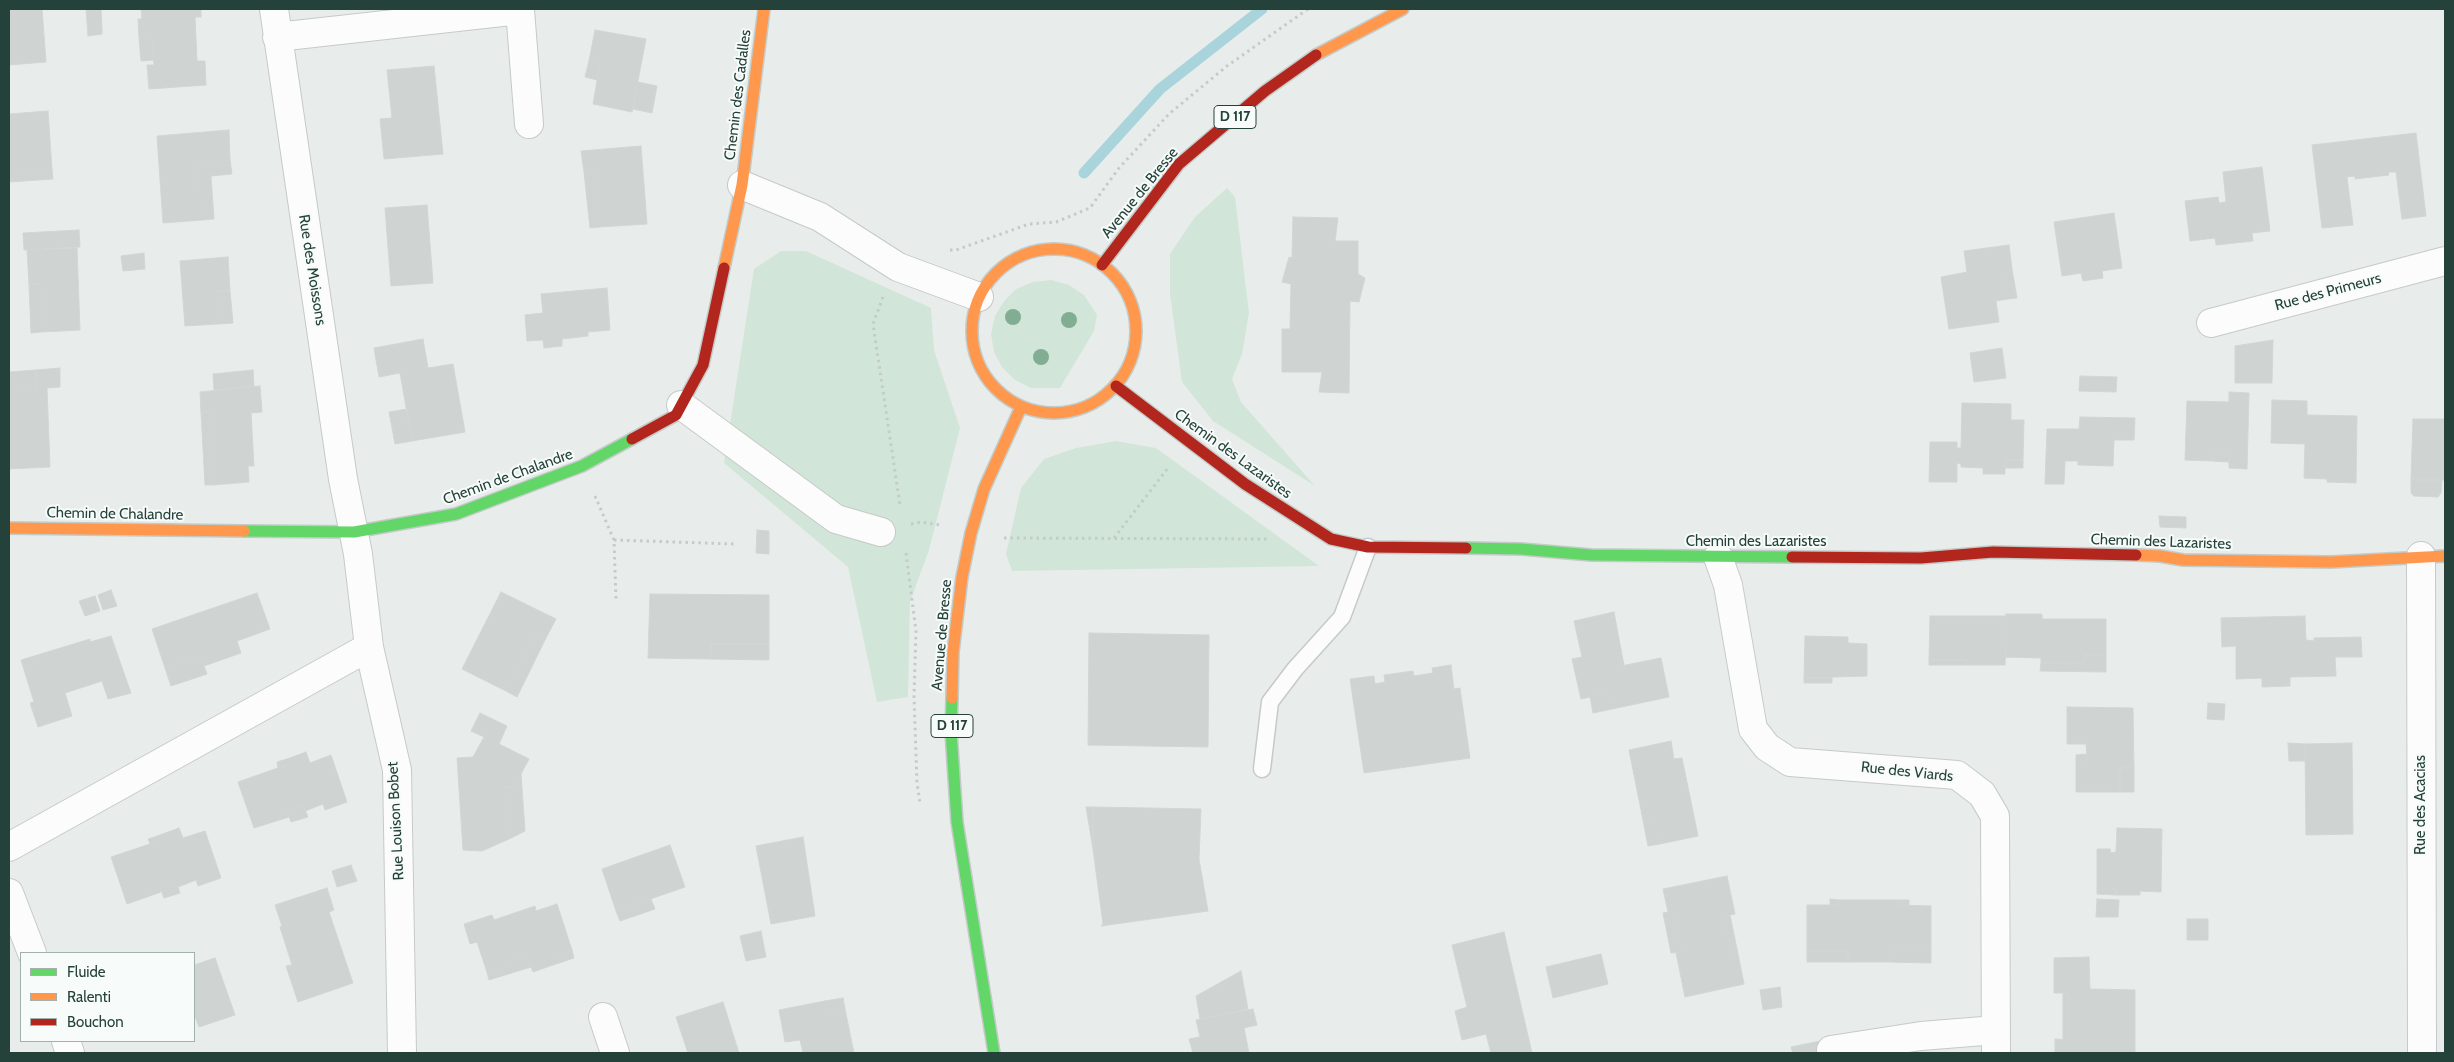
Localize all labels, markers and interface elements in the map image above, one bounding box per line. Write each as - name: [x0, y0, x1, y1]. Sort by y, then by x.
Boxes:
- street label: Chemin des Cadalles: [721, 29, 755, 161]
- road number: D 117: [1214, 105, 1256, 128]
- street label: Avenue de Bresse: [1098, 144, 1182, 242]
- street label: Rue des Moissons: [294, 213, 330, 327]
- street label: Rue des Primeurs: [2273, 269, 2383, 315]
- street label: Chemin des Lazaristes: [1171, 405, 1295, 503]
- street label: Chemin de Chalandre: [441, 445, 575, 509]
- street label: Chemin de Chalandre: [46, 504, 184, 524]
- street label: Chemin des Lazaristes: [2090, 531, 2232, 553]
- street label: Chemin des Lazaristes: [1686, 533, 1826, 551]
- street label: Avenue de Bresse: [928, 579, 956, 691]
- road number: D 117: [931, 714, 973, 738]
- street label: Rue des Acacias: [2412, 755, 2430, 855]
- street label: Rue des Viards: [1860, 758, 1954, 786]
- street label: Rue Louison Bobet: [384, 761, 408, 881]
- legend: [20, 952, 195, 1042]
- text: Fluide: [67, 963, 105, 981]
- text: Ralenti: [67, 988, 111, 1006]
- text: Bouchon: [67, 1013, 124, 1031]

